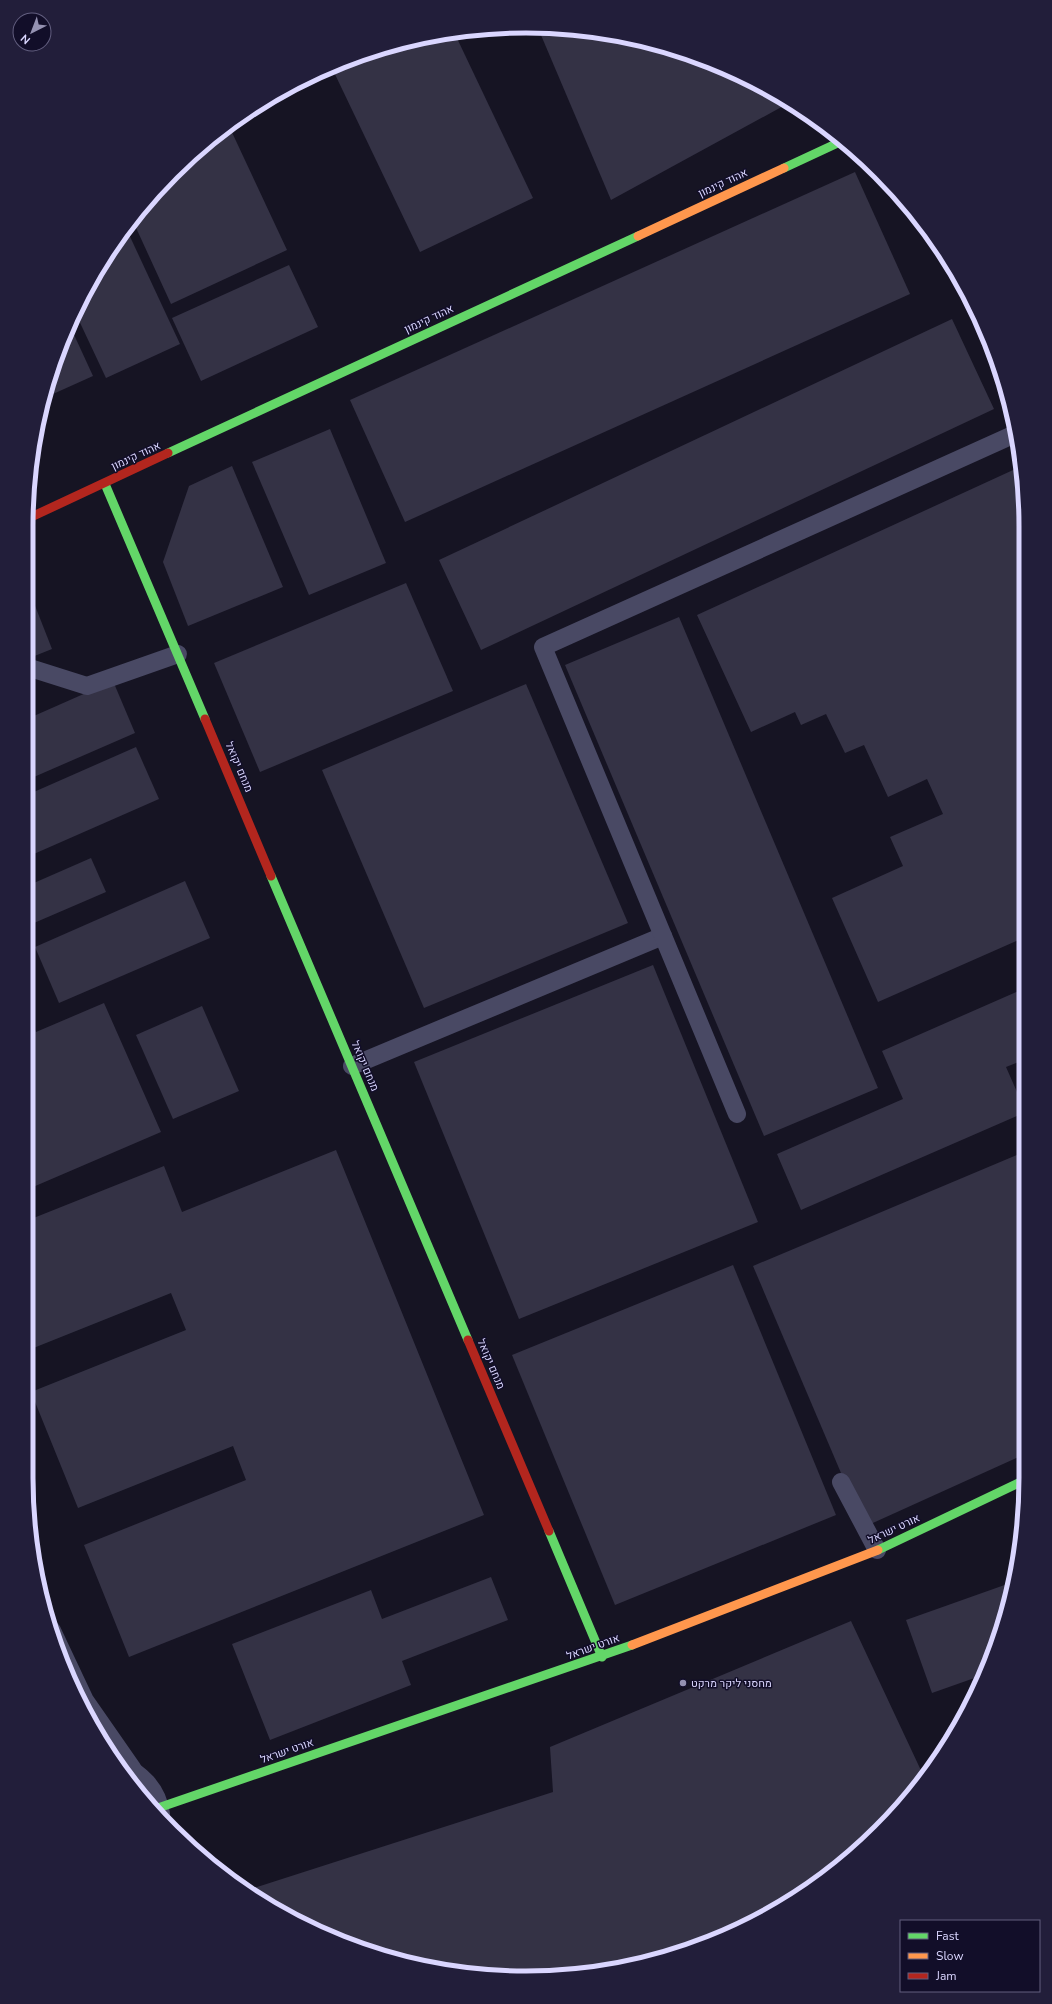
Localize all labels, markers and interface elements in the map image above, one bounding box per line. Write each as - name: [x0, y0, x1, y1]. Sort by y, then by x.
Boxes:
- north arrow: [12, 12, 52, 52]
- text: N: [18, 31, 34, 47]
- street label: אהוד קינמון: [696, 165, 750, 201]
- street label: אהוד קינמון: [402, 301, 456, 337]
- street label: אהוד קינמון: [109, 438, 163, 474]
- street label: מנחם יקואל: [222, 739, 256, 795]
- street label: מנחם יקואל: [348, 1038, 382, 1094]
- street label: מנחם יקואל: [474, 1336, 508, 1392]
- street label: אורט ישראל: [866, 1510, 922, 1548]
- street label: אורט ישראל: [564, 1630, 622, 1664]
- place label: מחסני ליקר מרקט: [691, 1676, 772, 1691]
- marker: מחסני ליקר מרקט: [678, 1678, 688, 1688]
- street label: אורט ישראל: [258, 1735, 316, 1767]
- legend: [900, 1920, 1040, 1992]
- text: Fast: [936, 1928, 959, 1944]
- text: Slow: [936, 1948, 964, 1964]
- text: Jam: [935, 1968, 957, 1984]

